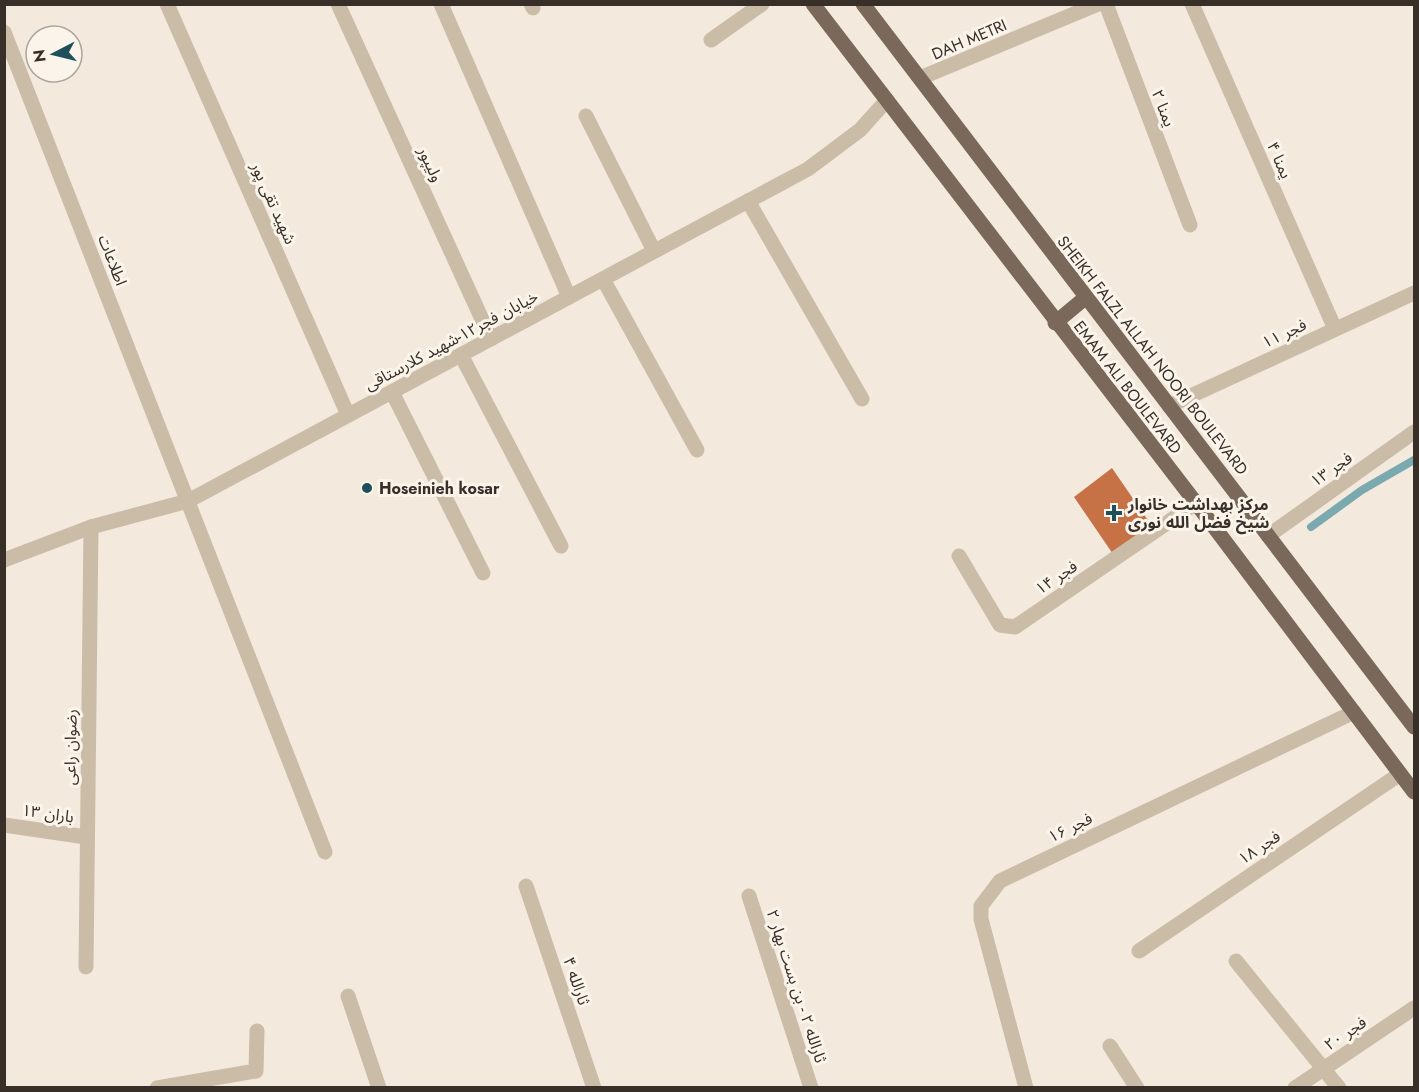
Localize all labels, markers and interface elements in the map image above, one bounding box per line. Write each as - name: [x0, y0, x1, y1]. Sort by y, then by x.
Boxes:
- street label: DAH METRI: [928, 13, 1010, 66]
- north arrow: [24, 24, 84, 84]
- text: N: [27, 48, 52, 63]
- street label: یمنا ۲: [1146, 86, 1181, 130]
- street label: یمنا ۴: [1261, 138, 1298, 182]
- street label: ولیپور: [412, 142, 449, 186]
- street label: شهید تقی پور: [245, 158, 302, 248]
- street label: اطلاعات: [92, 231, 133, 289]
- street label: SHEIKH FALZL ALLAH NOORI BOULEVARD: [1052, 231, 1254, 480]
- street label: خيابان فجر۱۲-شهيد كلارستاقی: [360, 285, 542, 396]
- street label: فجر ۱۱: [1258, 313, 1310, 354]
- street label: EMAM ALI BOULEVARD: [1068, 316, 1187, 459]
- street label: فجر ۱۳: [1306, 447, 1357, 492]
- place label: Hoseinieh kosar: [379, 477, 500, 500]
- marker: Hoseinieh kosar: [360, 481, 374, 495]
- place label: مرکز بهداشت خانوار شیخ فضل الله نوری: [1127, 493, 1269, 535]
- marker: مرکز بهداشت خانوار شیخ فضل الله نوری: [1105, 504, 1123, 522]
- street label: فجر ۱۴: [1030, 555, 1082, 600]
- street label: رضوان راعی: [58, 709, 83, 785]
- street label: باران ۱۳: [20, 798, 75, 829]
- street label: فجر ۱۶: [1044, 807, 1096, 848]
- street label: فجر ۱۸: [1233, 825, 1285, 870]
- street label: ثارالله ۲ - بن بست بهار ۲: [761, 906, 832, 1066]
- street label: ثارالله ۴: [558, 954, 596, 1009]
- street label: فجر ۲۰: [1319, 1011, 1371, 1056]

